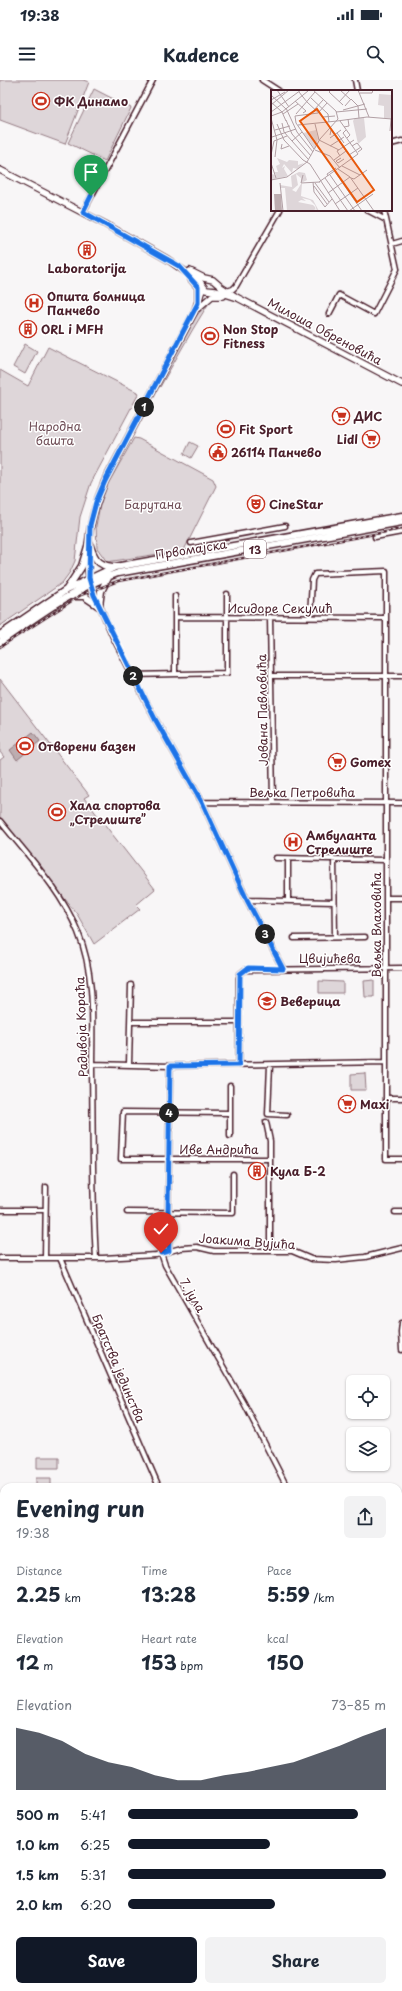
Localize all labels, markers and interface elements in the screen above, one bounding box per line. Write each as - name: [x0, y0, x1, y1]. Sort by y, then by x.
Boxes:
- text: 19:38: [20, 3, 60, 26]
- text: Kadence: [163, 41, 239, 68]
- icon: menu: [16, 43, 38, 65]
- icon: search: [364, 43, 386, 65]
- inset map: [271, 90, 392, 211]
- sports icon: ФК Динамо: [31, 91, 51, 111]
- place label: ФК Динамо: [54, 92, 128, 110]
- pin: [74, 155, 108, 196]
- icon: arrive: [80, 161, 102, 183]
- building icon: Laboratorija: [77, 240, 97, 260]
- place label: Laboratorija: [48, 259, 127, 277]
- place label: Општа болница Панчево: [47, 287, 146, 319]
- hospital icon: Општа болница Панчево: [24, 293, 44, 313]
- street label: Милоша Обреновића: [265, 293, 386, 369]
- building icon: ORL i MFH: [18, 319, 38, 339]
- place label: ORL i MFH: [41, 320, 104, 338]
- place label: Non Stop Fitness: [223, 320, 279, 352]
- sports icon: Non Stop Fitness: [200, 326, 220, 346]
- pin: 1: [134, 397, 154, 417]
- text: 1: [141, 398, 147, 415]
- supermarket icon: ДИС: [331, 406, 351, 426]
- place label: ДИС: [353, 407, 382, 425]
- park label: Народна башта: [29, 417, 82, 449]
- sports icon: Fit Sport: [216, 419, 236, 439]
- place label: Fit Sport: [239, 420, 293, 438]
- supermarket icon: Lidl: [361, 429, 381, 449]
- place label: Lidl: [337, 430, 358, 448]
- public building icon: 26114 Панчево: [208, 442, 228, 462]
- place label: 26114 Панчево: [231, 443, 321, 461]
- theatre icon: CineStar: [246, 494, 266, 514]
- park label: Барутана: [124, 495, 182, 513]
- place label: CineStar: [269, 495, 324, 513]
- street label: Првомајска: [154, 534, 229, 564]
- road number: 13: [244, 540, 266, 558]
- street label: Исидоре Секулић: [228, 599, 333, 617]
- street label: Јована Павловића: [252, 653, 272, 766]
- pin: 2: [123, 666, 143, 686]
- text: 2: [129, 667, 137, 684]
- sports icon: Отворени базен: [15, 736, 35, 756]
- place label: Отворени базен: [38, 737, 136, 755]
- supermarket icon: Gomex: [327, 752, 347, 772]
- place label: Gomex: [350, 753, 391, 771]
- street label: Вељка Петровића: [249, 783, 355, 801]
- place label: Хала спортова „Стрелиште”: [70, 796, 161, 828]
- sports icon: Хала спортова „Стрелиште”: [47, 802, 67, 822]
- place label: Амбуланта Стрелиште: [306, 826, 377, 858]
- hospital icon: Амбуланта Стрелиште: [283, 832, 303, 852]
- street label: Вељка Влаховића: [367, 872, 385, 978]
- pin: 3: [255, 924, 275, 944]
- text: 3: [261, 925, 269, 942]
- street label: Цвијићева: [299, 949, 362, 967]
- street label: Радивоја Кораћа: [70, 976, 92, 1078]
- school or university icon: Веверица: [257, 991, 277, 1011]
- place label: Веверица: [280, 992, 341, 1010]
- supermarket icon: Maxi: [337, 1094, 357, 1114]
- place label: Maxi: [360, 1095, 390, 1113]
- pin: 4: [159, 1103, 179, 1123]
- text: 4: [165, 1104, 173, 1121]
- street label: Иве Андрића: [179, 1140, 259, 1158]
- building icon: Кула Б-2: [247, 1161, 267, 1181]
- place label: Кула Б-2: [270, 1162, 326, 1180]
- pin: [144, 1212, 178, 1253]
- icon: check: [150, 1218, 172, 1240]
- street label: Јоакима Вујића: [198, 1229, 296, 1253]
- street label: 7. јула: [176, 1274, 210, 1316]
- street label: Братства јединства: [88, 1311, 150, 1426]
- map controls: [346, 1375, 390, 1471]
- button: locate: [346, 1375, 390, 1419]
- button: layers: [346, 1427, 390, 1471]
- text: Evening run: [16, 1491, 145, 1524]
- button: share: [344, 1496, 386, 1538]
- text: 19:38: [16, 1523, 50, 1542]
- text: Distance: [16, 1562, 62, 1579]
- text: Time: [141, 1562, 167, 1579]
- text: Pace: [267, 1562, 291, 1579]
- text: 2.25: [16, 1579, 61, 1609]
- text: 13:28: [141, 1579, 196, 1609]
- text: 5:59: [267, 1579, 310, 1609]
- text: km: [61, 1589, 81, 1606]
- text: /km: [310, 1589, 334, 1606]
- text: Elevation: [16, 1630, 63, 1647]
- text: Heart rate: [141, 1630, 197, 1647]
- text: kcal: [267, 1630, 289, 1647]
- text: 12: [16, 1647, 40, 1677]
- text: 153: [141, 1647, 177, 1677]
- text: 150: [267, 1647, 304, 1677]
- text: m: [40, 1657, 53, 1674]
- text: bpm: [177, 1657, 203, 1674]
- text: Elevation: [16, 1695, 72, 1714]
- text: 73–85 m: [331, 1695, 386, 1714]
- text: 500 m: [16, 1805, 59, 1824]
- text: 5:41: [80, 1805, 106, 1824]
- text: 1.0 km: [16, 1835, 59, 1854]
- text: 6:25: [80, 1835, 110, 1854]
- text: 1.5 km: [16, 1865, 59, 1884]
- text: 5:31: [80, 1865, 106, 1884]
- text: 2.0 km: [16, 1895, 63, 1914]
- text: 6:20: [80, 1895, 111, 1914]
- button: Save: [16, 1937, 197, 1983]
- button: Share: [205, 1937, 386, 1983]

